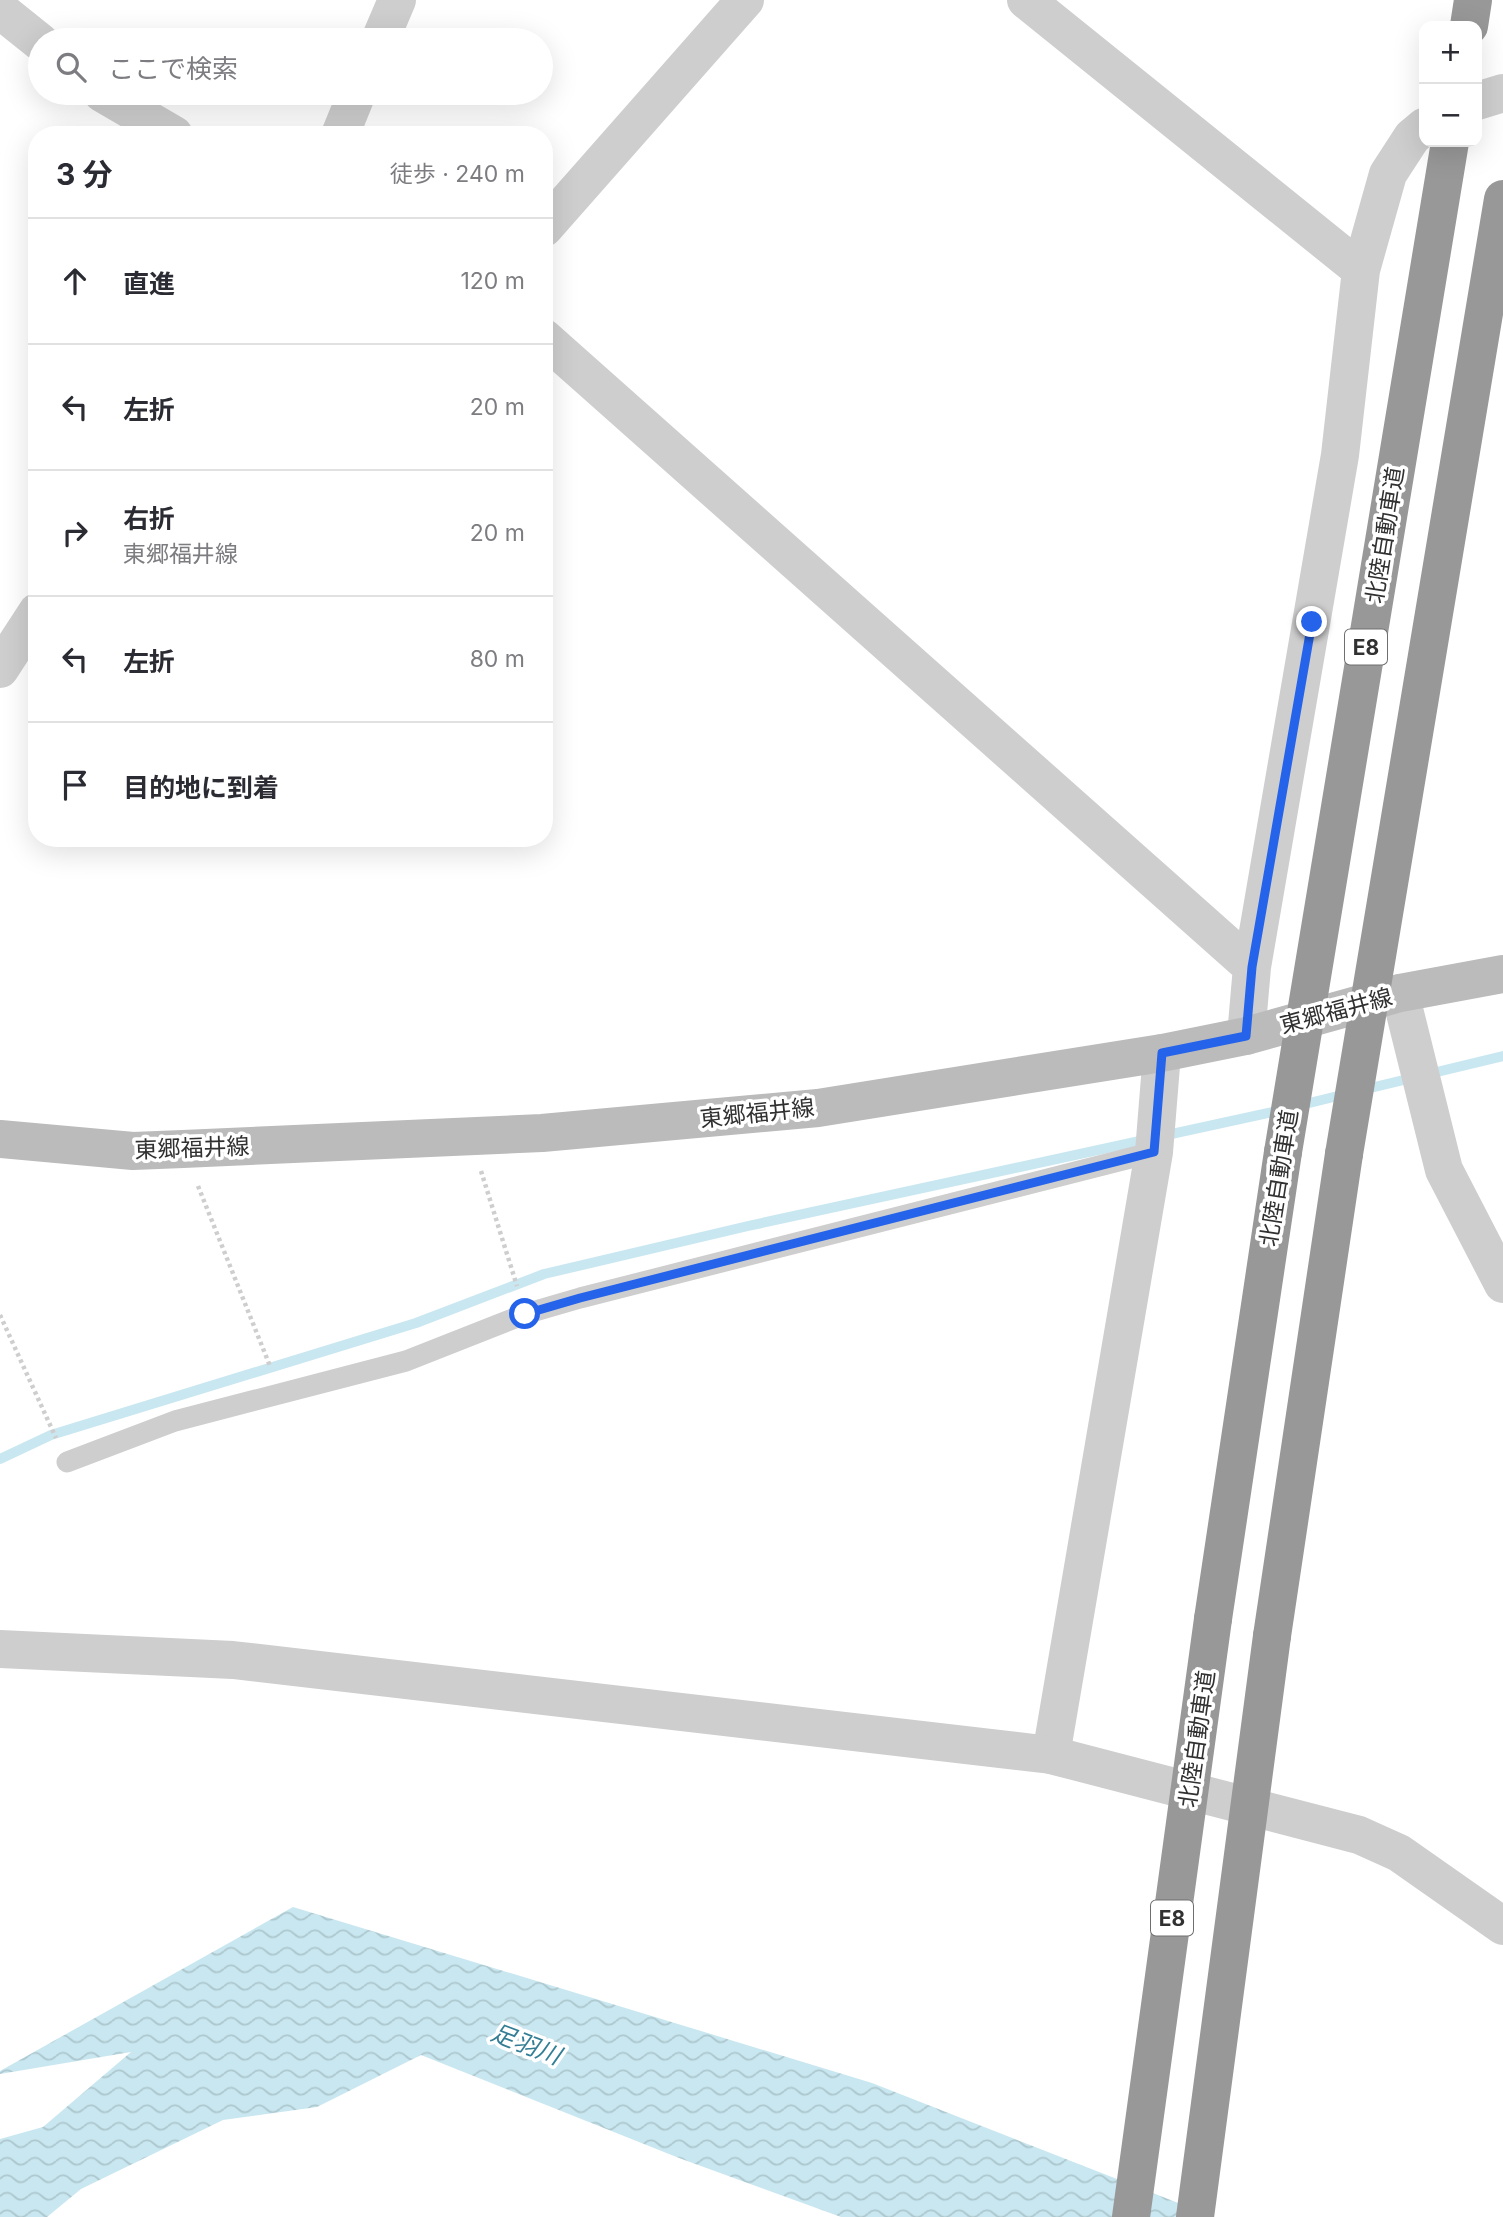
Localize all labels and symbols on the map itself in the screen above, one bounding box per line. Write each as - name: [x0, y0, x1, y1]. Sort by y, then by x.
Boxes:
- street label: 北陸自動車道: [1360, 465, 1410, 605]
- route end: [1296, 606, 1327, 637]
- road number: E8: [1345, 630, 1387, 664]
- street label: 東郷福井線: [1277, 983, 1395, 1039]
- street label: 東郷福井線: [698, 1093, 816, 1133]
- street label: 北陸自動車道: [1254, 1108, 1304, 1248]
- street label: 東郷福井線: [134, 1132, 250, 1164]
- route start: [509, 1298, 540, 1329]
- street label: 北陸自動車道: [1174, 1669, 1220, 1809]
- road number: E8: [1151, 1900, 1193, 1936]
- water label: 足羽川: [487, 2018, 568, 2072]

